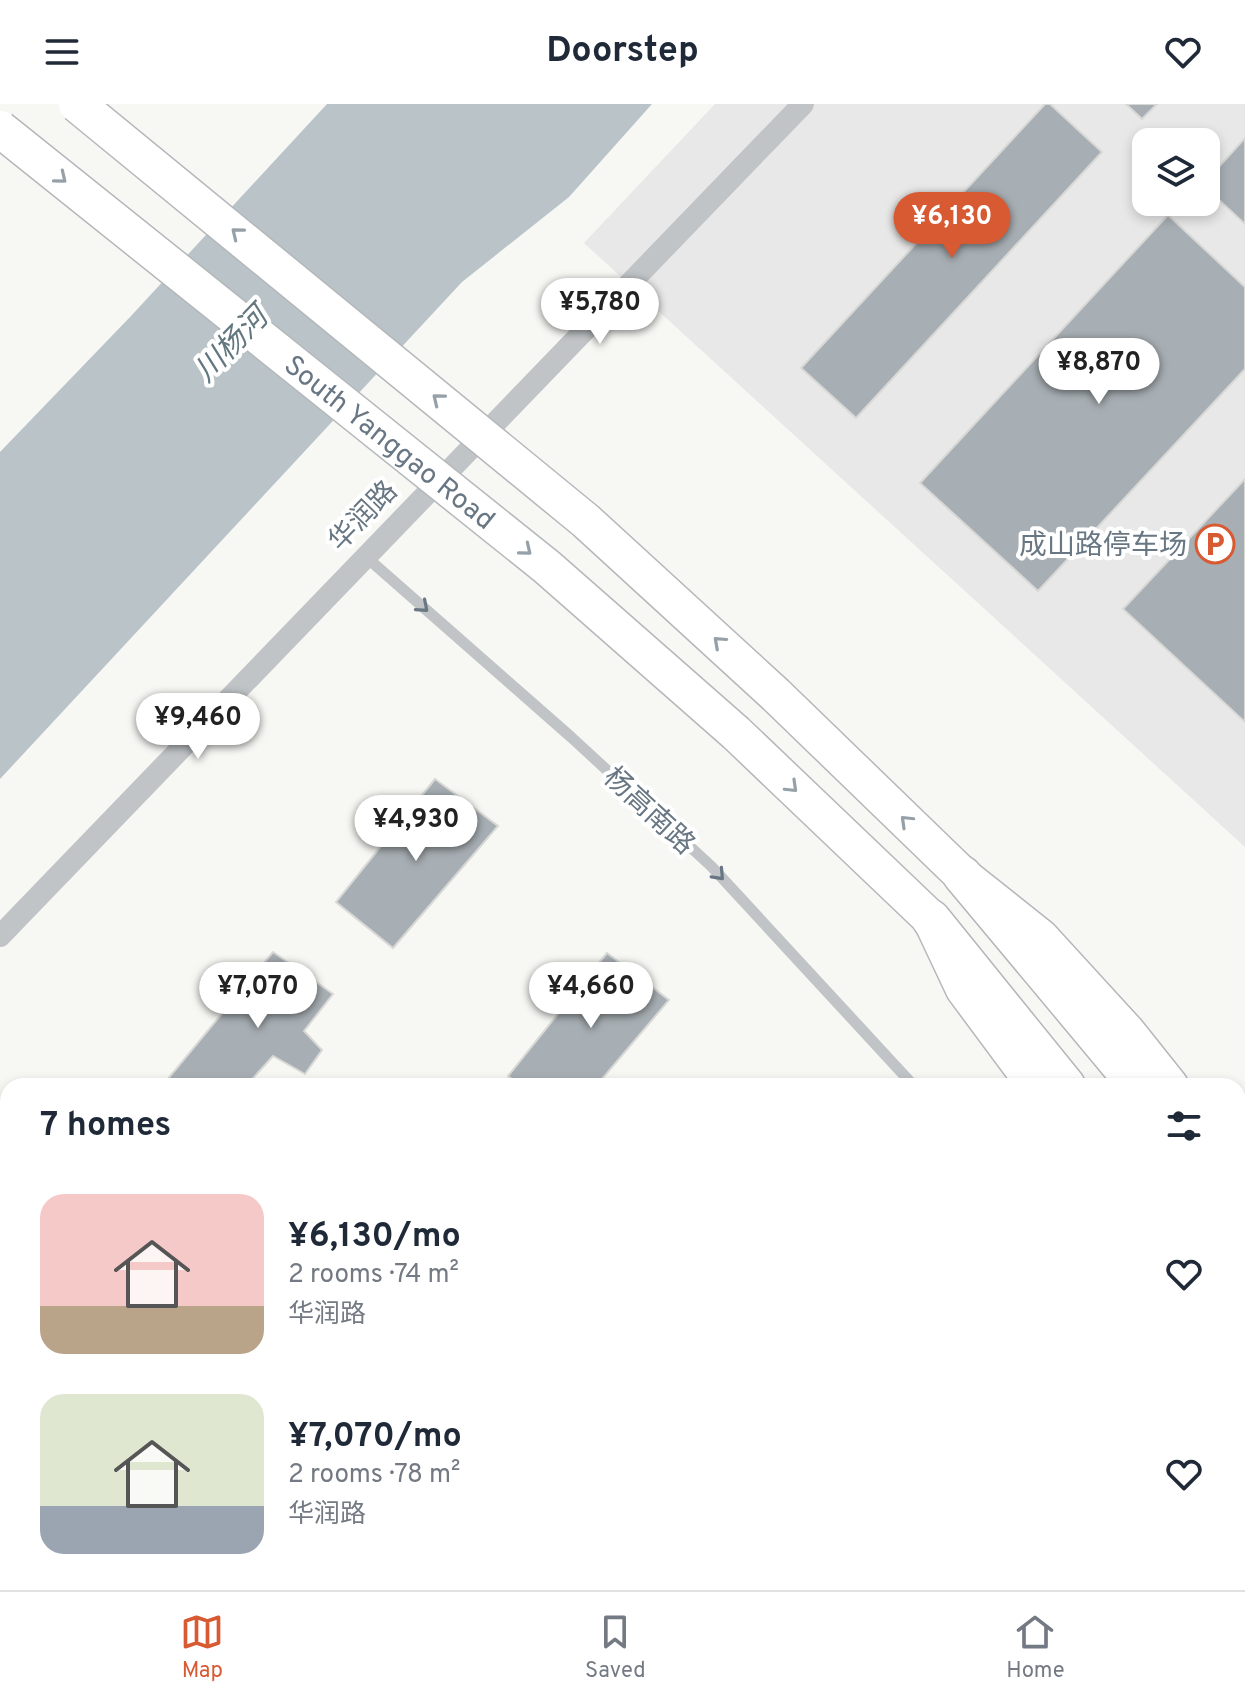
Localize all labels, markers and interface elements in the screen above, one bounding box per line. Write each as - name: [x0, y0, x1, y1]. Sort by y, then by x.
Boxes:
- text: Doorstep: [546, 29, 699, 75]
- icon: menu: [40, 30, 84, 74]
- icon: heart: [1161, 30, 1205, 74]
- map controls: [1132, 128, 1220, 216]
- button: layers: [1132, 128, 1220, 216]
- one-way arrow: [52, 168, 67, 182]
- pin: ¥6,130: [887, 192, 1017, 260]
- text: ¥6,130: [912, 201, 992, 234]
- one-way arrow: [232, 228, 246, 243]
- pin: ¥5,780: [535, 278, 665, 346]
- text: ¥5,780: [559, 287, 641, 320]
- water label: 川杨河: [188, 297, 281, 391]
- pin: ¥8,870: [1034, 338, 1164, 406]
- text: ¥8,870: [1057, 347, 1141, 380]
- street label: South Yanggao Road: [276, 349, 501, 539]
- one-way arrow: [432, 394, 447, 409]
- street label: 华润路: [322, 474, 406, 560]
- parking icon: 成山路停车场: [1194, 523, 1236, 565]
- place label: 成山路停车场: [1019, 529, 1187, 565]
- one-way arrow: [517, 540, 531, 555]
- one-way arrow: [414, 597, 429, 611]
- one-way arrow: [713, 637, 728, 652]
- pin: ¥9,460: [133, 693, 263, 761]
- text: ¥9,460: [154, 702, 242, 735]
- street label: 杨高南路: [595, 761, 701, 864]
- one-way arrow: [783, 778, 798, 792]
- pin: ¥4,930: [351, 795, 481, 863]
- text: ¥4,930: [372, 804, 460, 837]
- one-way arrow: [901, 816, 915, 830]
- one-way arrow: [710, 866, 725, 880]
- pin: ¥7,070: [193, 962, 323, 1030]
- pin: ¥4,660: [526, 962, 656, 1030]
- text: ¥7,070: [217, 971, 299, 1004]
- text: ¥4,660: [547, 971, 635, 1004]
- icon: filters: [1162, 1104, 1206, 1148]
- text: 7 homes: [40, 1105, 171, 1148]
- text: ¥6,130/mo: [288, 1216, 461, 1259]
- icon: home: [104, 1226, 200, 1322]
- icon: heart: [1162, 1252, 1206, 1296]
- text: 2 rooms · 74 m²: [288, 1259, 459, 1292]
- text: 华润路: [288, 1299, 366, 1332]
- text: ¥7,070/mo: [288, 1416, 462, 1459]
- icon: home: [104, 1426, 200, 1522]
- icon: heart: [1162, 1452, 1206, 1496]
- text: 2 rooms · 78 m²: [288, 1459, 460, 1492]
- text: 华润路: [288, 1499, 366, 1532]
- tab: Map: [180, 1610, 224, 1685]
- tab: Saved: [585, 1610, 646, 1685]
- tab: Home: [1006, 1610, 1065, 1685]

